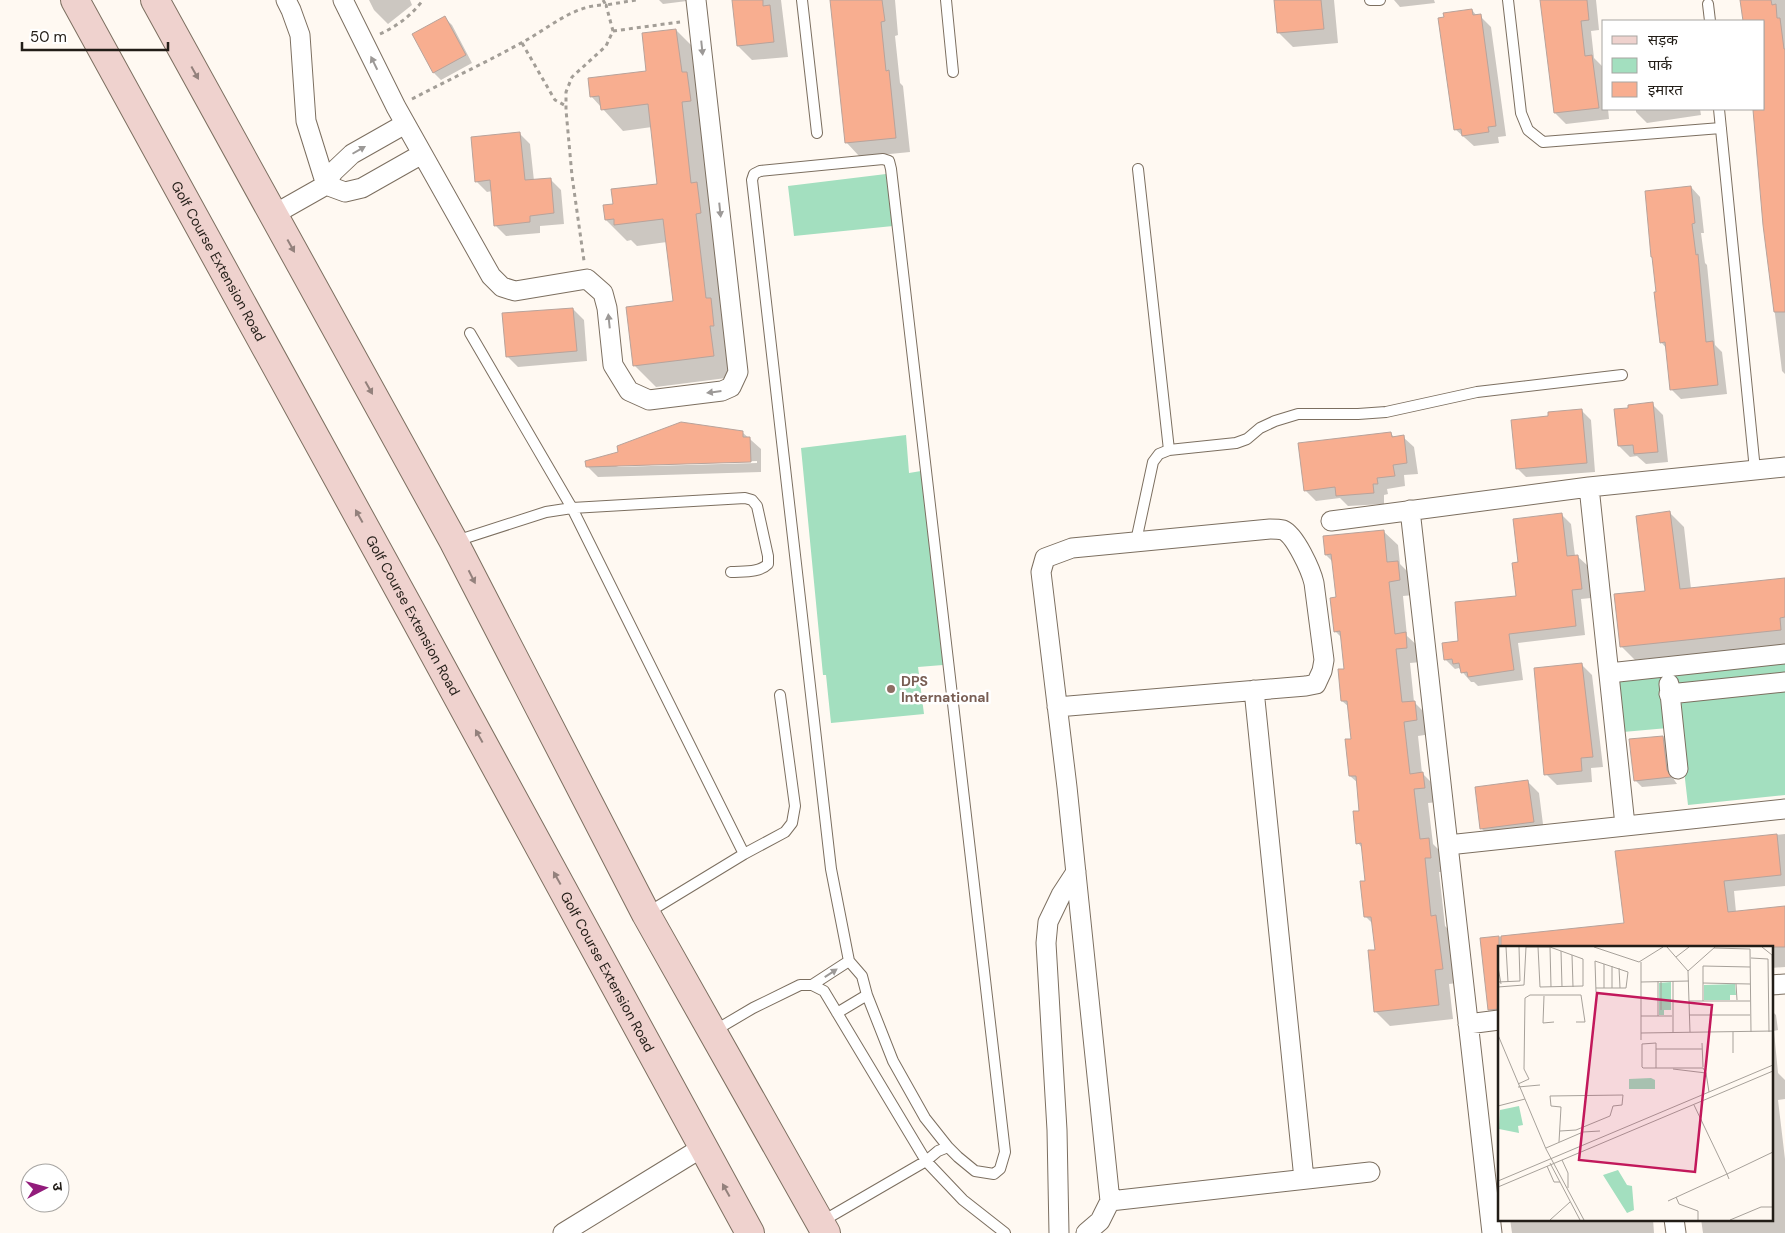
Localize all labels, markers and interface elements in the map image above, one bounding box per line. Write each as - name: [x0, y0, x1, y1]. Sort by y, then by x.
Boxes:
- scale bar: [22, 20, 169, 52]
- legend: [1602, 20, 1765, 110]
- text: 50 m: [30, 27, 67, 47]
- text: सड़क: [1648, 30, 1678, 50]
- one-way arrow: [698, 41, 706, 57]
- text: पार्क: [1648, 55, 1672, 75]
- one-way arrow: [370, 56, 378, 71]
- one-way arrow: [191, 66, 199, 81]
- text: इमारत: [1648, 80, 1683, 100]
- one-way arrow: [352, 146, 365, 155]
- street label: Golf Course Extension Road: [167, 178, 270, 344]
- one-way arrow: [716, 202, 724, 218]
- one-way arrow: [286, 240, 295, 253]
- one-way arrow: [605, 312, 613, 328]
- one-way arrow: [365, 382, 374, 395]
- one-way arrow: [706, 388, 722, 396]
- one-way arrow: [355, 509, 363, 524]
- street label: Golf Course Extension Road: [362, 532, 464, 699]
- one-way arrow: [468, 570, 476, 584]
- place label: DPS International: [901, 672, 989, 706]
- marker: DPS International: [885, 683, 897, 695]
- one-way arrow: [475, 728, 483, 743]
- one-way arrow: [553, 871, 561, 886]
- street label: Golf Course Extension Road: [556, 888, 659, 1055]
- inset map: [1498, 946, 1772, 1220]
- one-way arrow: [824, 969, 838, 978]
- north arrow: [20, 1163, 70, 1213]
- text: उ: [49, 1182, 67, 1192]
- one-way arrow: [722, 1183, 731, 1197]

